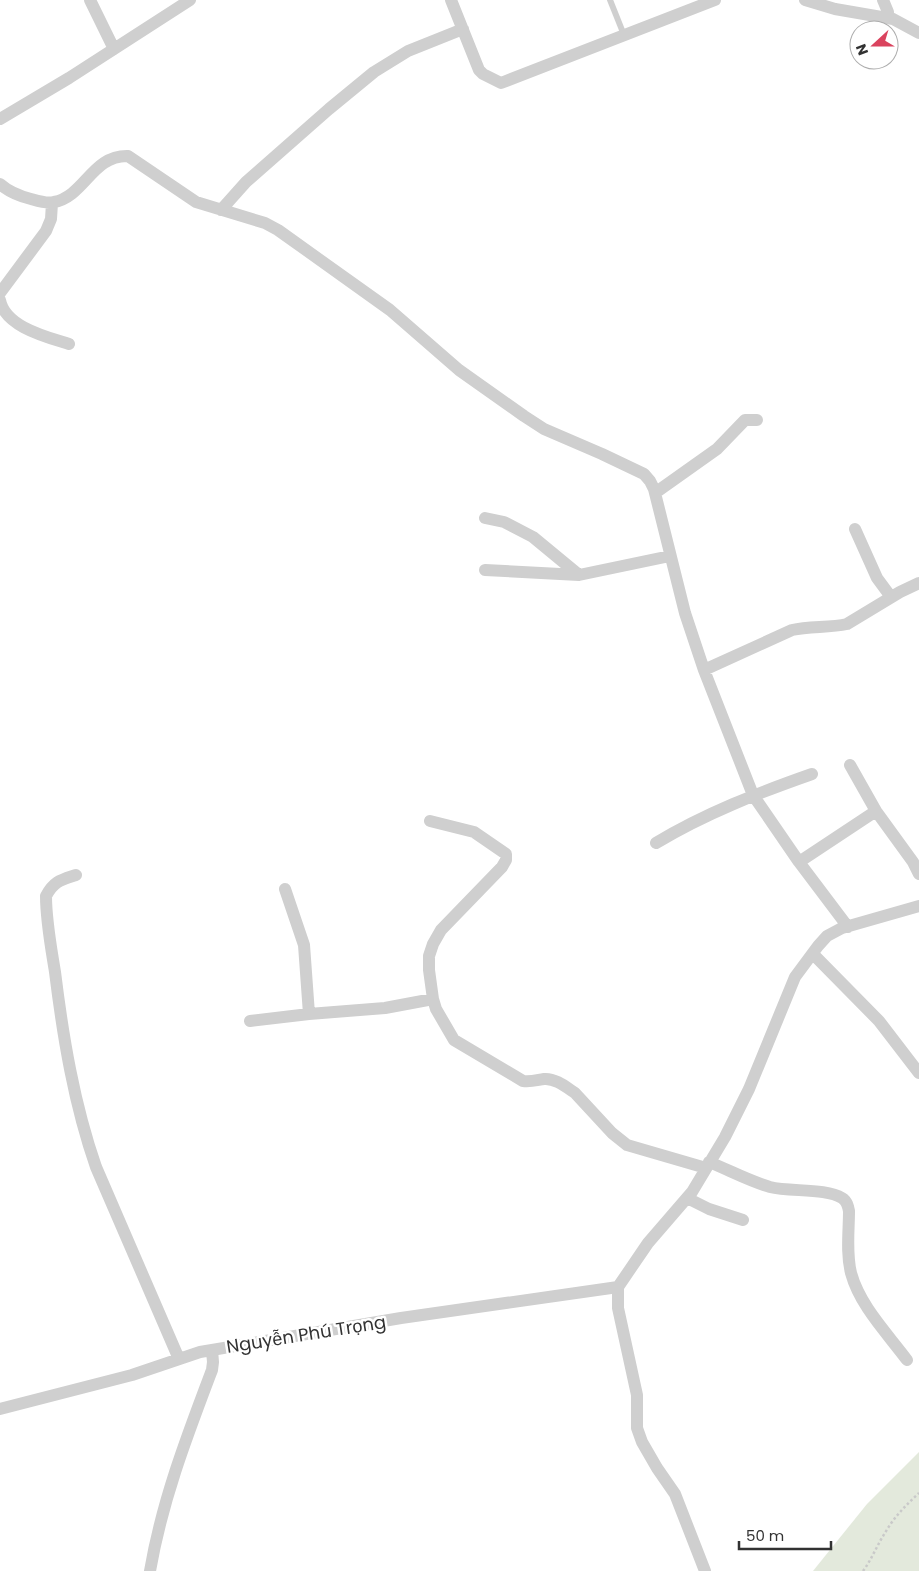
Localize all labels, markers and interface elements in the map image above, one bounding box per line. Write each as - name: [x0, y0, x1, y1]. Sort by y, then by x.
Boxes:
- north arrow: [849, 20, 899, 70]
- text: N: [851, 41, 873, 58]
- street label: Nguyễn Phú Trọng: [224, 1309, 388, 1359]
- scale bar: [739, 1518, 832, 1550]
- text: 50 m: [746, 1525, 784, 1546]

